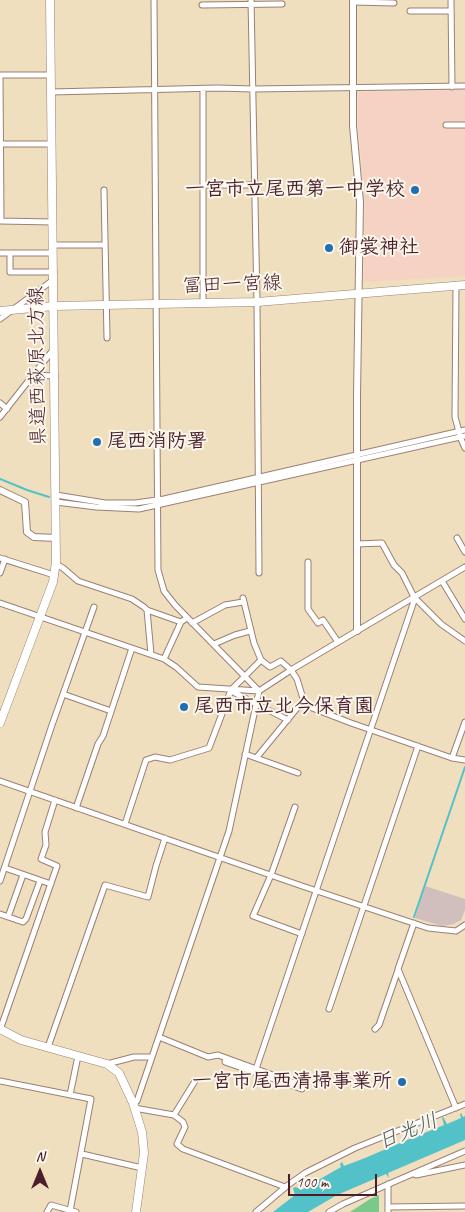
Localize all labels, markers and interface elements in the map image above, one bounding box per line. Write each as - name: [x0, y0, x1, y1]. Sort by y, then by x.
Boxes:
- place label: 一宮市立尾西第一中学校: [185, 178, 405, 202]
- marker: 一宮市立尾西第一中学校: [409, 184, 421, 196]
- place label: 御裳神社: [339, 236, 419, 260]
- marker: 御裳神社: [323, 242, 335, 254]
- street label: 冨田一宮線: [182, 271, 282, 299]
- street label: 県道西萩原北方線: [25, 286, 51, 446]
- place label: 尾西消防署: [107, 430, 207, 454]
- marker: 尾西消防署: [91, 436, 103, 448]
- place label: 尾西市立北今保育園: [194, 695, 374, 719]
- marker: 尾西市立北今保育園: [178, 701, 190, 713]
- place label: 一宮市尾西清掃事業所: [192, 1070, 392, 1094]
- marker: 一宮市尾西清掃事業所: [396, 1076, 408, 1088]
- water label: 日光川: [374, 1109, 442, 1155]
- north arrow: [15, 1147, 65, 1197]
- text: N: [36, 1148, 44, 1165]
- scale bar: [290, 1164, 379, 1196]
- text: 100 m: [296, 1173, 328, 1192]

